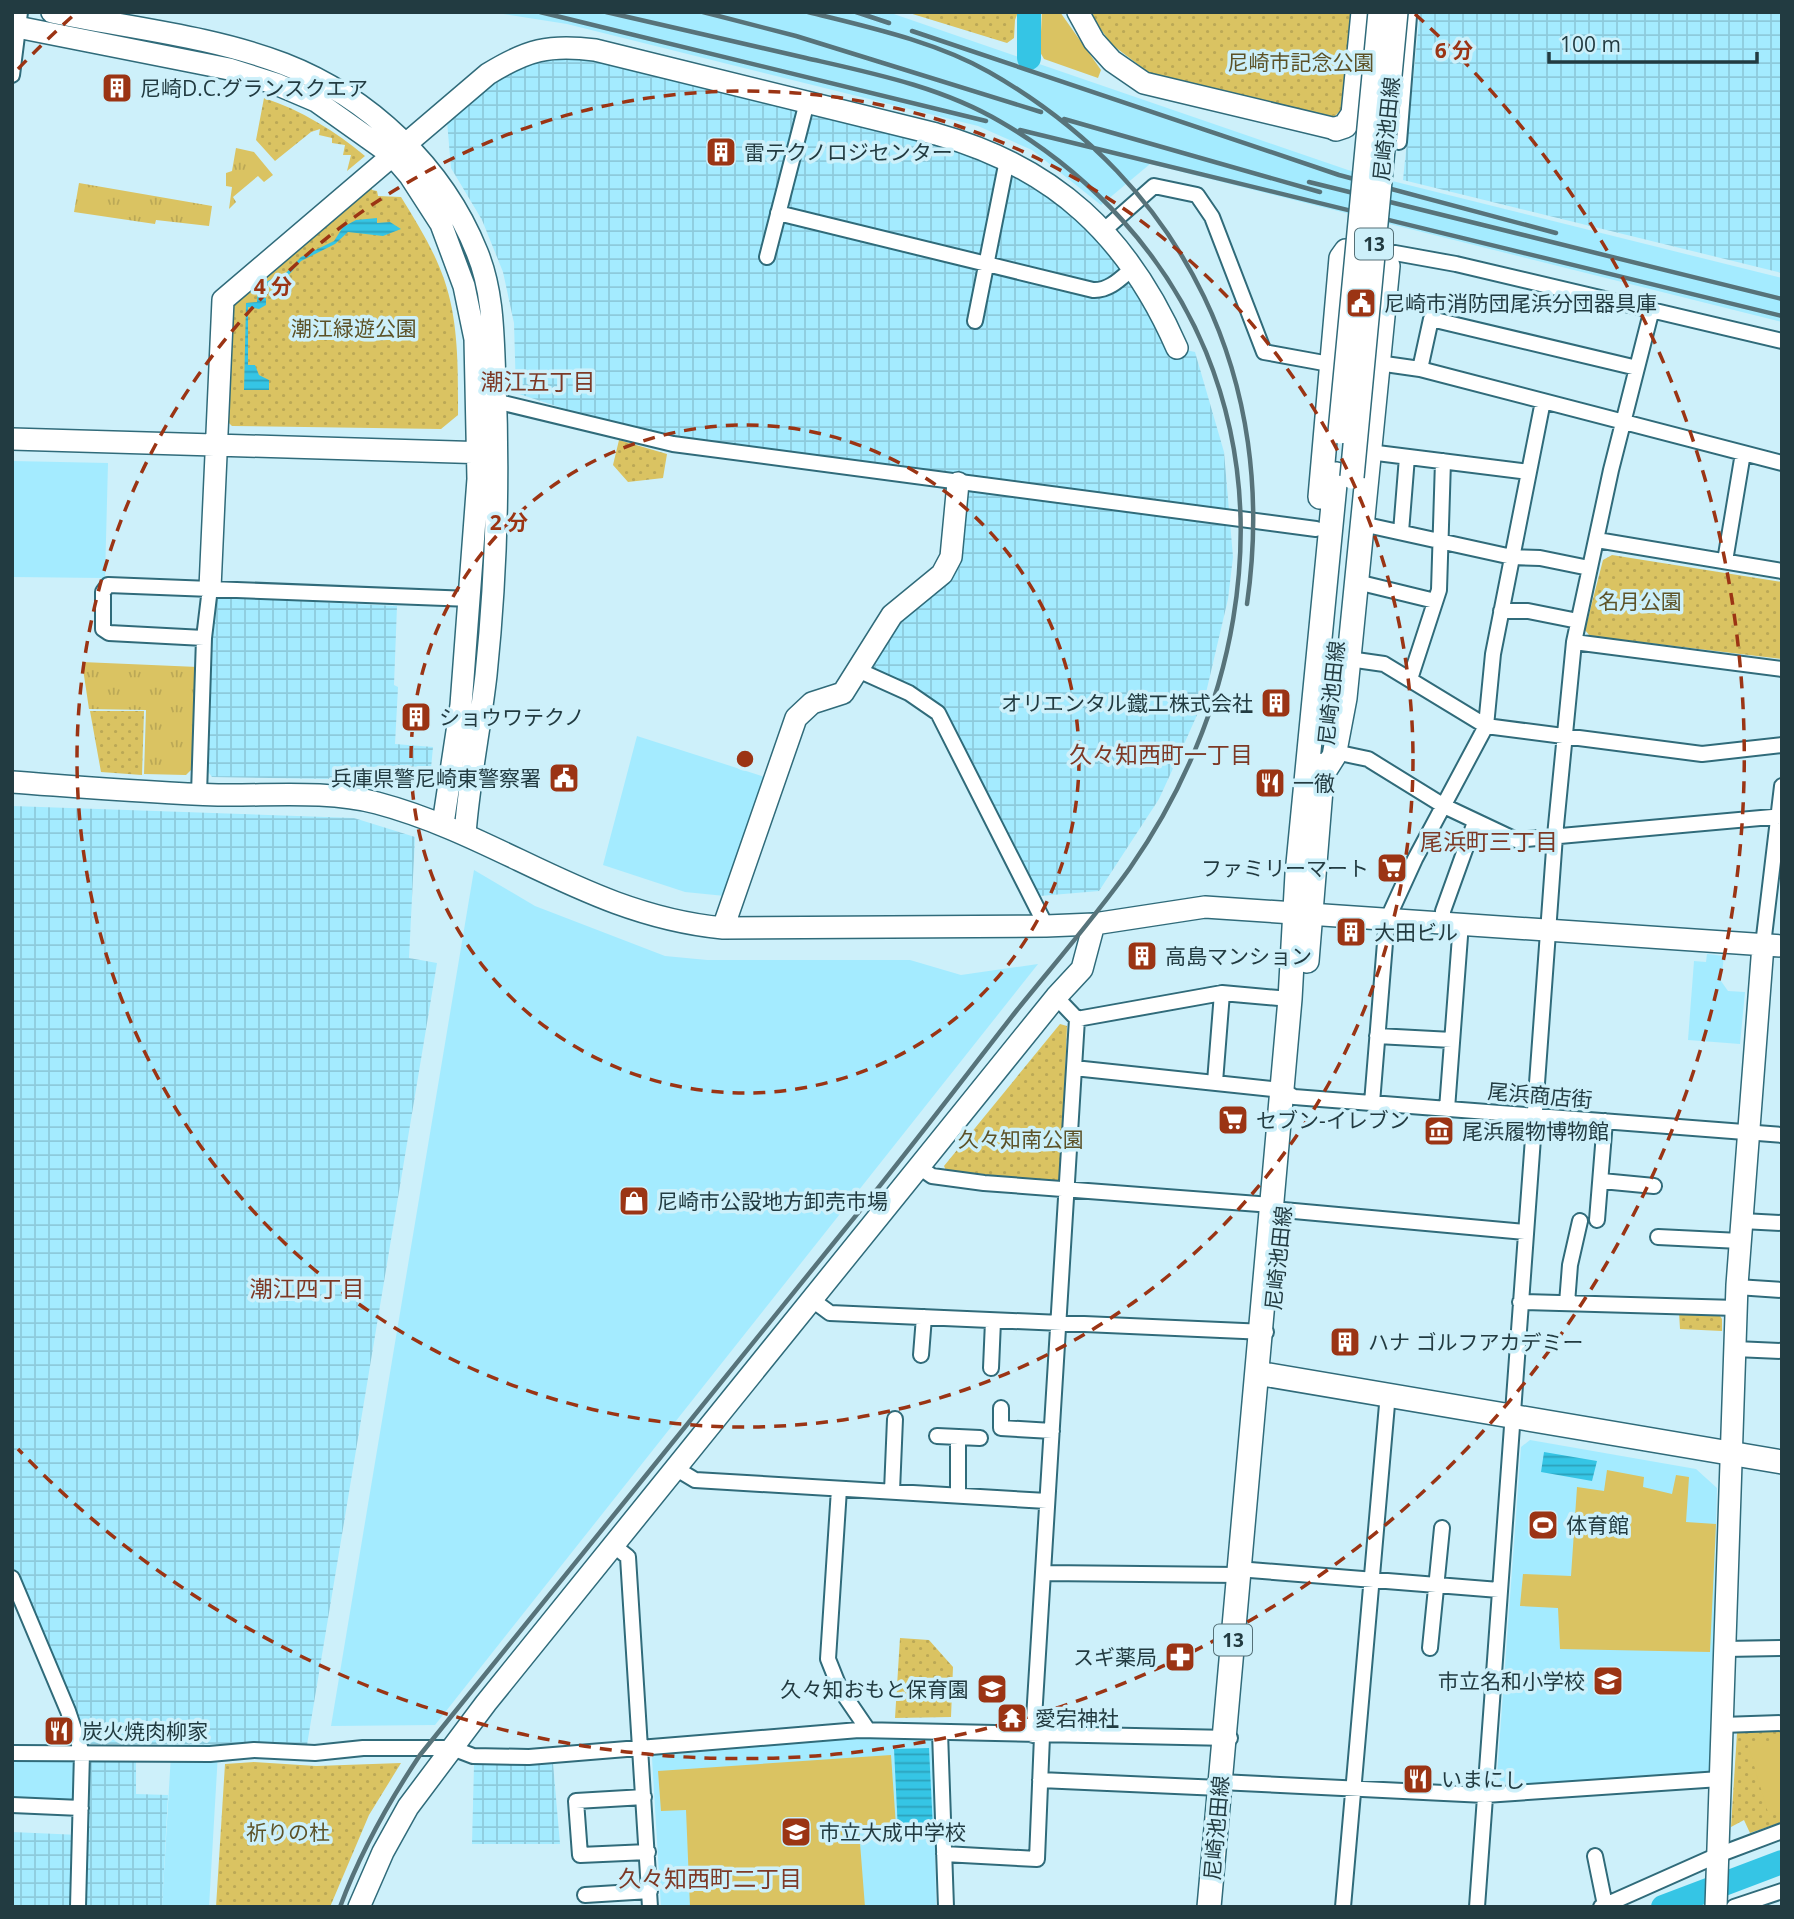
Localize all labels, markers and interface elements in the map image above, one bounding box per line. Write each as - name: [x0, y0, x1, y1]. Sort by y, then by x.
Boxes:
- scale bar: [1549, 21, 1757, 65]
- text: 100 m: [1560, 30, 1621, 58]
- text: 6 分: [1435, 36, 1473, 64]
- park label: 尼崎市記念公園: [1228, 48, 1375, 76]
- building icon: 尼崎D.C.グランスクエア: [100, 71, 134, 105]
- place label: 尼崎D.C.グランスクエア: [140, 74, 368, 102]
- street label: 尼崎池田線: [1367, 75, 1405, 183]
- building icon: 雷テクノロジセンター: [704, 135, 738, 169]
- place label: 雷テクノロジセンター: [744, 138, 953, 166]
- road number: 13: [1355, 228, 1393, 260]
- text: 4 分: [254, 272, 292, 300]
- public building icon: 尼崎市消防団尾浜分団器具庫: [1344, 286, 1378, 320]
- place label: 尼崎市消防団尾浜分団器具庫: [1384, 289, 1657, 317]
- park label: 潮江緑遊公園: [291, 314, 417, 342]
- district label: 潮江五丁目: [481, 365, 596, 397]
- text: 2 分: [490, 508, 528, 536]
- park label: 名月公園: [1598, 587, 1682, 615]
- street label: 尼崎池田線: [1312, 639, 1350, 747]
- building icon: オリエンタル鐵工株式会社: [1259, 686, 1293, 720]
- place label: オリエンタル鐵工株式会社: [1001, 689, 1253, 717]
- building icon: ショウワテクノ: [399, 700, 433, 734]
- place label: ショウワテクノ: [439, 703, 585, 731]
- district label: 久々知西町一丁目: [1069, 738, 1253, 770]
- centre of rings: [733, 747, 757, 771]
- public building icon: 兵庫県警尼崎東警察署: [547, 761, 581, 795]
- place label: 兵庫県警尼崎東警察署: [331, 764, 541, 792]
- restaurant icon: 一徹: [1253, 766, 1287, 800]
- place label: 一徹: [1293, 769, 1335, 797]
- district label: 尾浜町三丁目: [1420, 825, 1558, 857]
- supermarket icon: ファミリーマート: [1375, 851, 1409, 885]
- place label: ファミリーマート: [1201, 854, 1369, 882]
- building icon: 大田ビル: [1334, 915, 1368, 949]
- place label: 大田ビル: [1374, 918, 1458, 946]
- building icon: 高島マンション: [1125, 939, 1159, 973]
- place label: 高島マンション: [1165, 942, 1312, 970]
- street label: 尾浜商店街: [1486, 1076, 1594, 1114]
- supermarket icon: セブン-イレブン: [1216, 1103, 1250, 1137]
- place label: セブン-イレブン: [1256, 1106, 1410, 1134]
- museum icon: 尾浜履物博物館: [1422, 1114, 1456, 1148]
- place label: 尾浜履物博物館: [1462, 1117, 1609, 1145]
- park label: 久々知南公園: [958, 1125, 1084, 1153]
- shop icon: 尼崎市公設地方卸売市場: [617, 1184, 651, 1218]
- place label: 尼崎市公設地方卸売市場: [657, 1187, 888, 1215]
- street label: 尼崎池田線: [1259, 1204, 1297, 1312]
- district label: 潮江四丁目: [250, 1272, 365, 1304]
- building icon: ハナ ゴルフアカデミー: [1328, 1325, 1362, 1359]
- place label: ハナ ゴルフアカデミー: [1368, 1328, 1583, 1356]
- sports icon: 体育館: [1526, 1508, 1560, 1542]
- place label: 体育館: [1566, 1511, 1629, 1539]
- road number: 13: [1214, 1624, 1252, 1656]
- pharmacy icon: スギ薬局: [1163, 1640, 1197, 1674]
- place label: スギ薬局: [1073, 1643, 1157, 1671]
- school or university icon: 市立名和小学校: [1591, 1664, 1625, 1698]
- place label: 市立名和小学校: [1438, 1667, 1585, 1695]
- school or university icon: 久々知おもと保育園: [975, 1672, 1009, 1706]
- place label: 久々知おもと保育園: [780, 1675, 969, 1703]
- temple icon: 愛宕神社: [995, 1701, 1029, 1735]
- place label: 愛宕神社: [1035, 1704, 1119, 1732]
- restaurant icon: 炭火焼肉柳家: [42, 1714, 76, 1748]
- place label: 炭火焼肉柳家: [82, 1717, 208, 1745]
- restaurant icon: いまにし: [1401, 1762, 1435, 1796]
- place label: いまにし: [1441, 1765, 1525, 1793]
- street label: 尼崎池田線: [1197, 1774, 1235, 1882]
- school or university icon: 市立大成中学校: [779, 1815, 813, 1849]
- park label: 祈りの杜: [246, 1818, 330, 1846]
- place label: 市立大成中学校: [819, 1818, 966, 1846]
- district label: 久々知西町二丁目: [618, 1862, 802, 1894]

